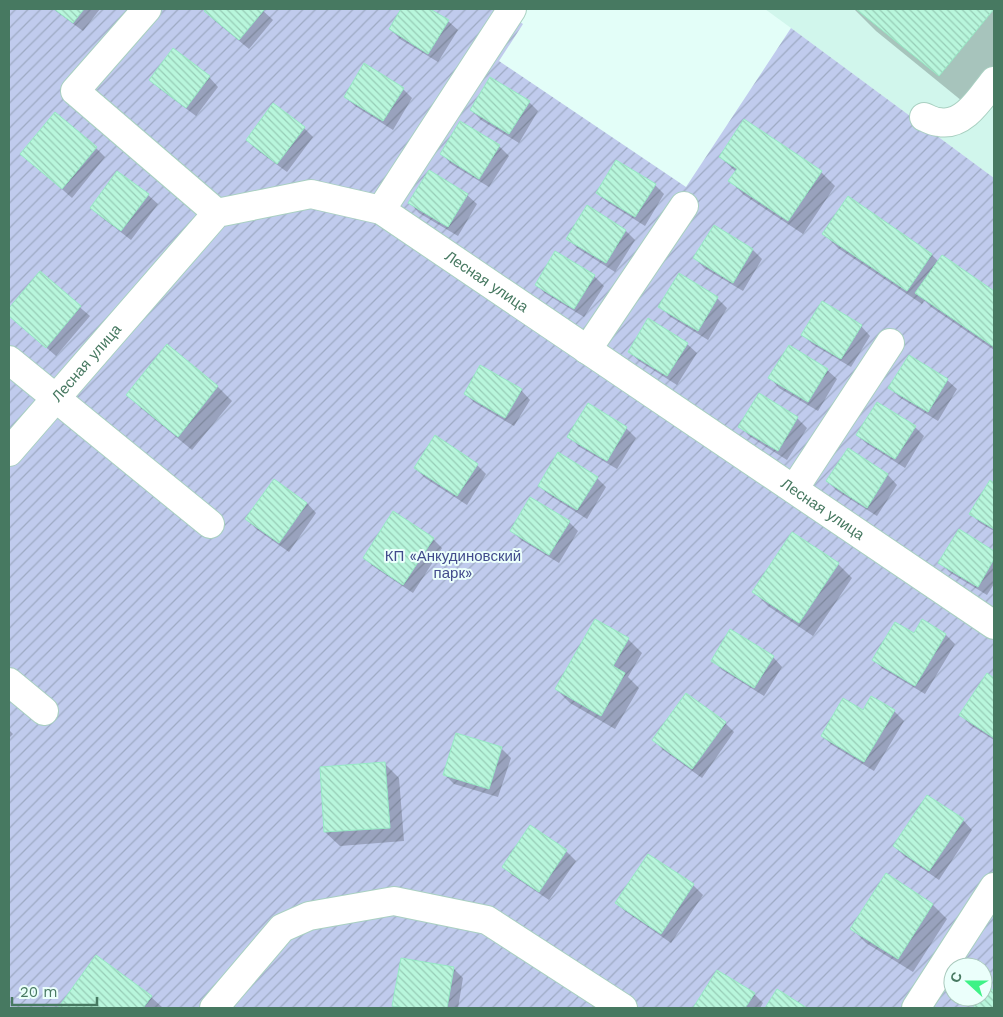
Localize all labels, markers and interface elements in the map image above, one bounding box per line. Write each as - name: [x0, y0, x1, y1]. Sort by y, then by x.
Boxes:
- street label: Лесная улица: [441, 247, 532, 316]
- street label: Лесная улица: [48, 320, 125, 405]
- street label: Лесная улица: [778, 474, 868, 544]
- park label: КП «Анкудиновский парк»: [385, 547, 521, 582]
- north arrow: [943, 957, 993, 1007]
- text: С: [947, 970, 965, 985]
- scale bar: [12, 974, 98, 1006]
- text: 20 m: [20, 983, 58, 1001]

